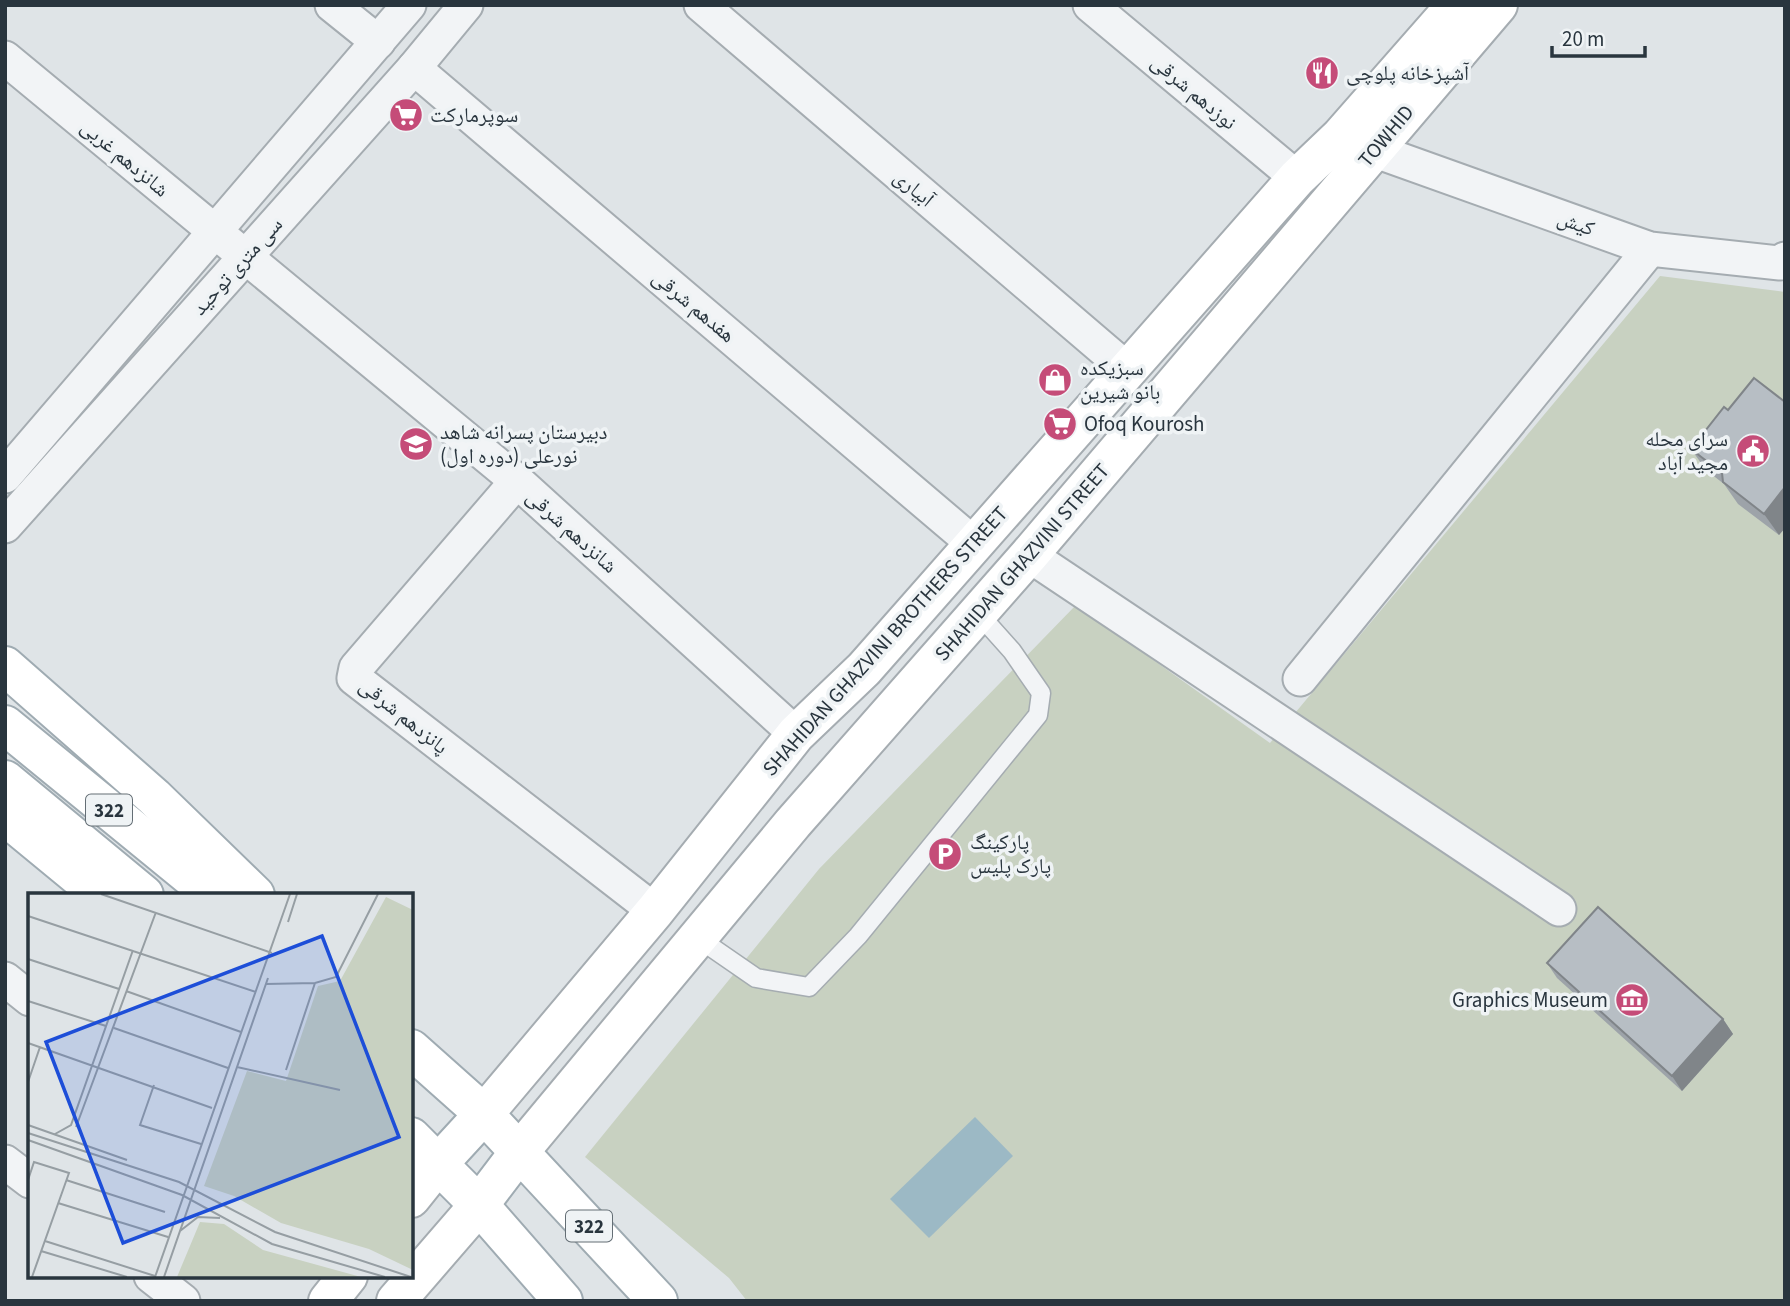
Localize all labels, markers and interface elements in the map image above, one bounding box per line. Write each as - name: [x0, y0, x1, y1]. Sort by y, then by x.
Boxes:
- scale bar: [1552, 14, 1645, 58]
- text: 20 m: [1562, 24, 1604, 54]
- street label: نوزدهم شرقی: [1145, 47, 1243, 137]
- restaurant icon: آشپزخانه پلوچی: [1303, 54, 1341, 92]
- place label: آشپزخانه پلوچی: [1346, 58, 1470, 88]
- supermarket icon: سوپرمارکت: [387, 96, 425, 134]
- street label: TOWHID: [1351, 98, 1421, 174]
- place label: سوپرمارکت: [430, 100, 518, 130]
- street label: شانزدهم غربی: [74, 112, 176, 204]
- street label: آبیاری: [887, 162, 941, 214]
- street label: کیش: [1553, 202, 1599, 244]
- street label: سی متری توحید: [185, 210, 289, 322]
- street label: هفدهم شرقی: [646, 262, 742, 350]
- place label: سبزیکده بانو شیرین: [1080, 353, 1160, 407]
- shop icon: سبزیکده بانو شیرین: [1036, 361, 1074, 399]
- supermarket icon: Ofoq Kourosh: [1041, 405, 1079, 443]
- place label: Ofoq Kourosh: [1084, 409, 1205, 439]
- place label: دبیرستان پسرانه شاهد نورعلی (دوره اول): [440, 417, 608, 471]
- place label: سرای محله مجید آباد: [1645, 424, 1728, 478]
- school or university icon: دبیرستان پسرانه شاهد نورعلی (دوره اول): [397, 425, 435, 463]
- public building icon: سرای محله مجید آباد: [1734, 432, 1772, 470]
- street label: SHAHIDAN GHAZVINI STREET: [928, 456, 1116, 668]
- street label: شانزدهم شرقی: [520, 482, 624, 580]
- street label: SHAHIDAN GHAZVINI BROTHERS STREET: [755, 499, 1015, 783]
- street label: پانزدهم شرقی: [353, 671, 455, 761]
- road number: 322: [86, 794, 132, 825]
- place label: پارکینگ پارک پلیس: [970, 827, 1051, 881]
- parking icon: پارکینگ پارک پلیس: [926, 835, 964, 873]
- inset map: [28, 893, 413, 1278]
- museum icon: Graphics Museum: [1613, 981, 1651, 1019]
- place label: Graphics Museum: [1452, 985, 1608, 1015]
- road number: 322: [566, 1210, 612, 1242]

